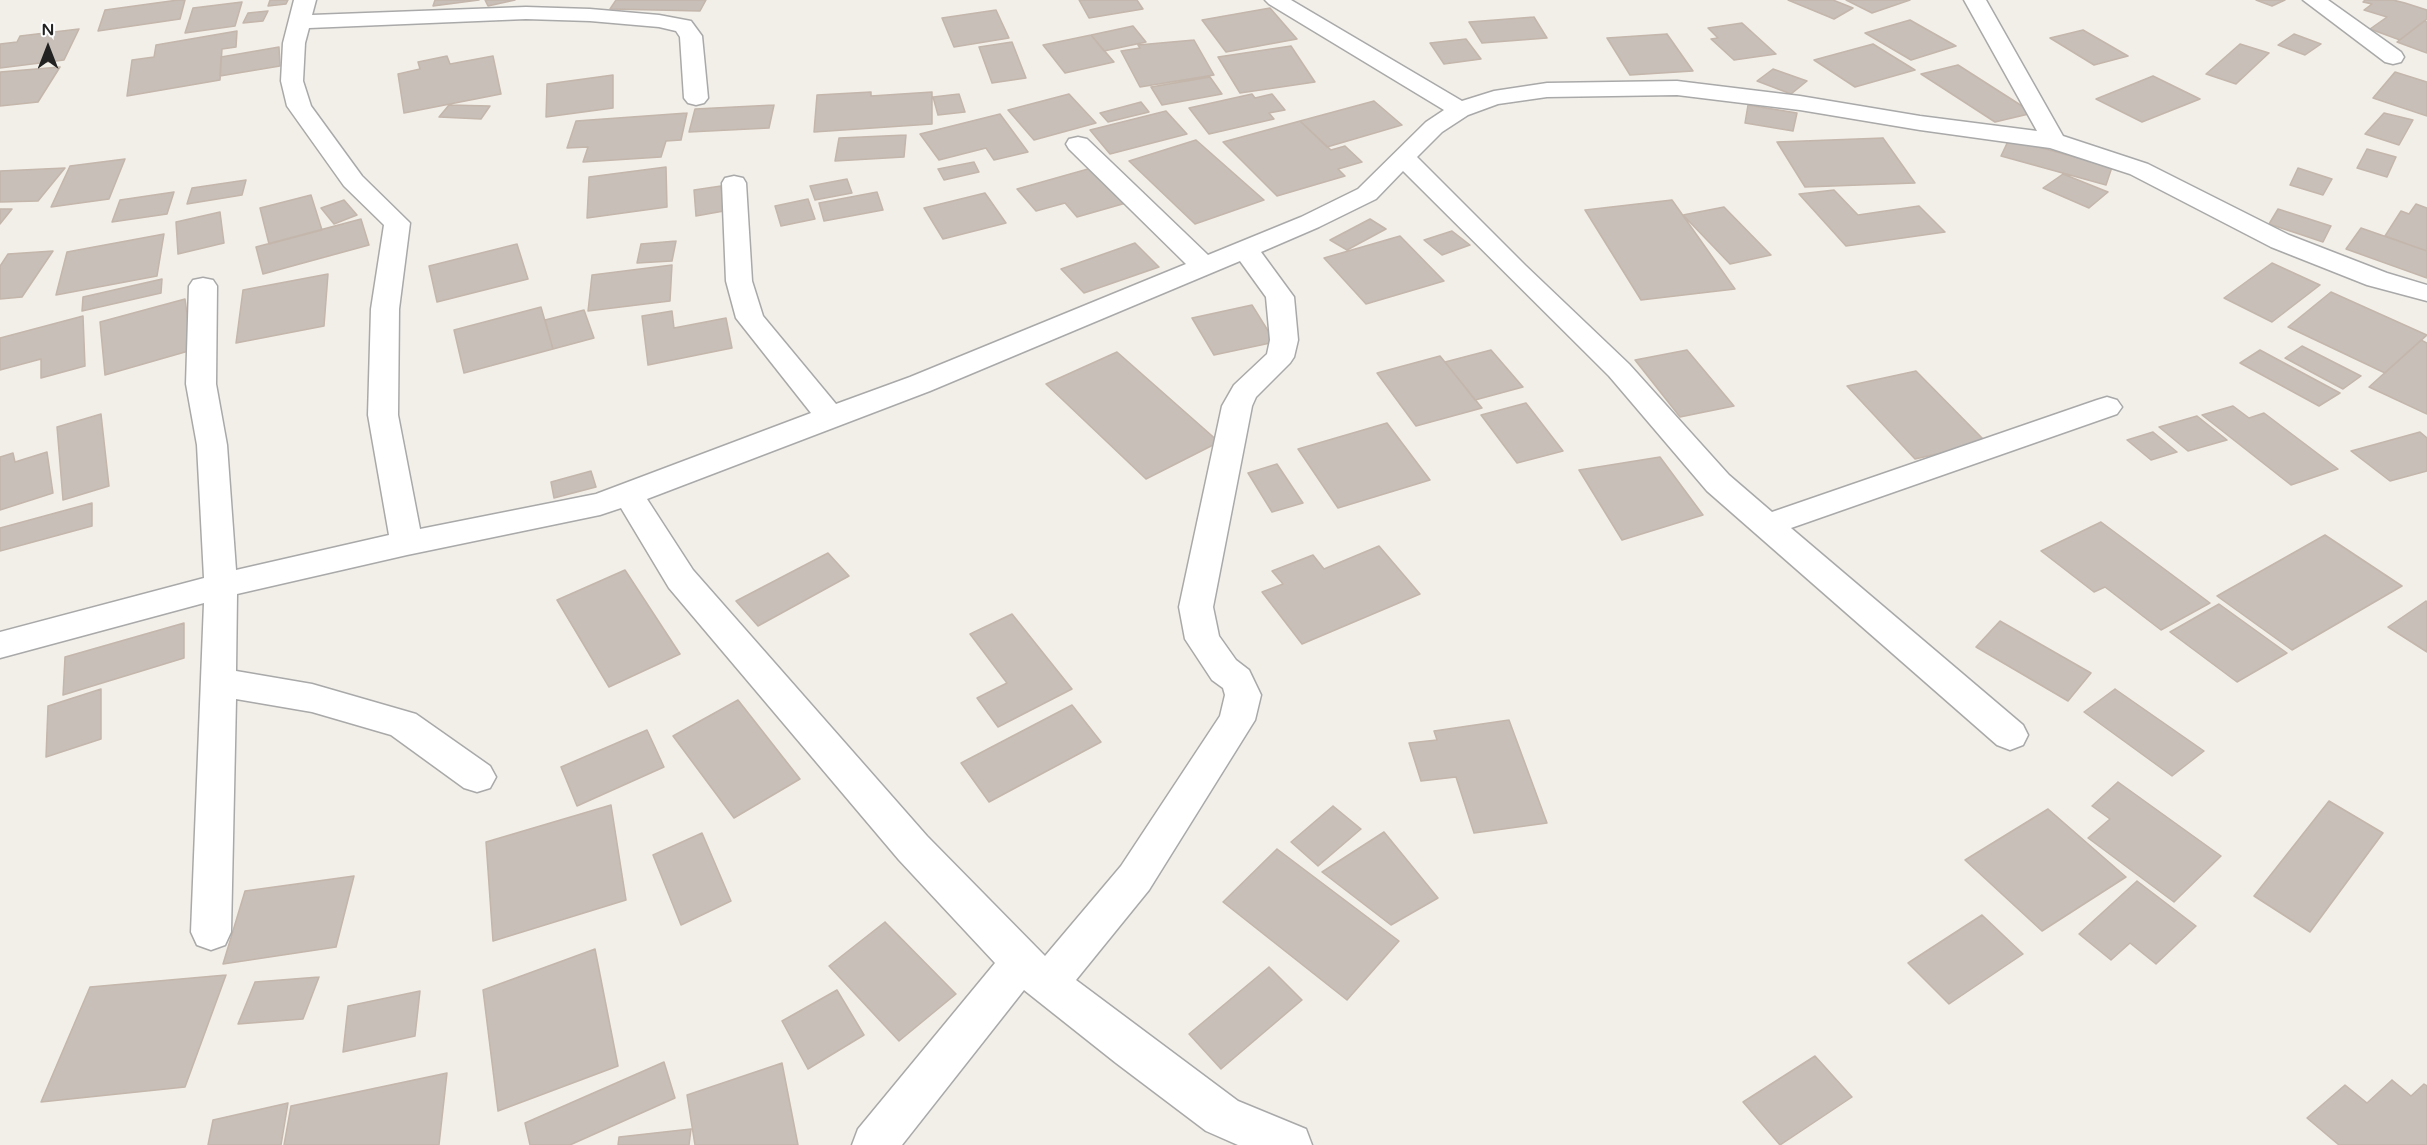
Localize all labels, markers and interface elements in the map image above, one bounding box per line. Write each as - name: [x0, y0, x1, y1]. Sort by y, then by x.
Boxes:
- north arrow: [18, 18, 78, 78]
- text: N: [42, 20, 54, 40]

